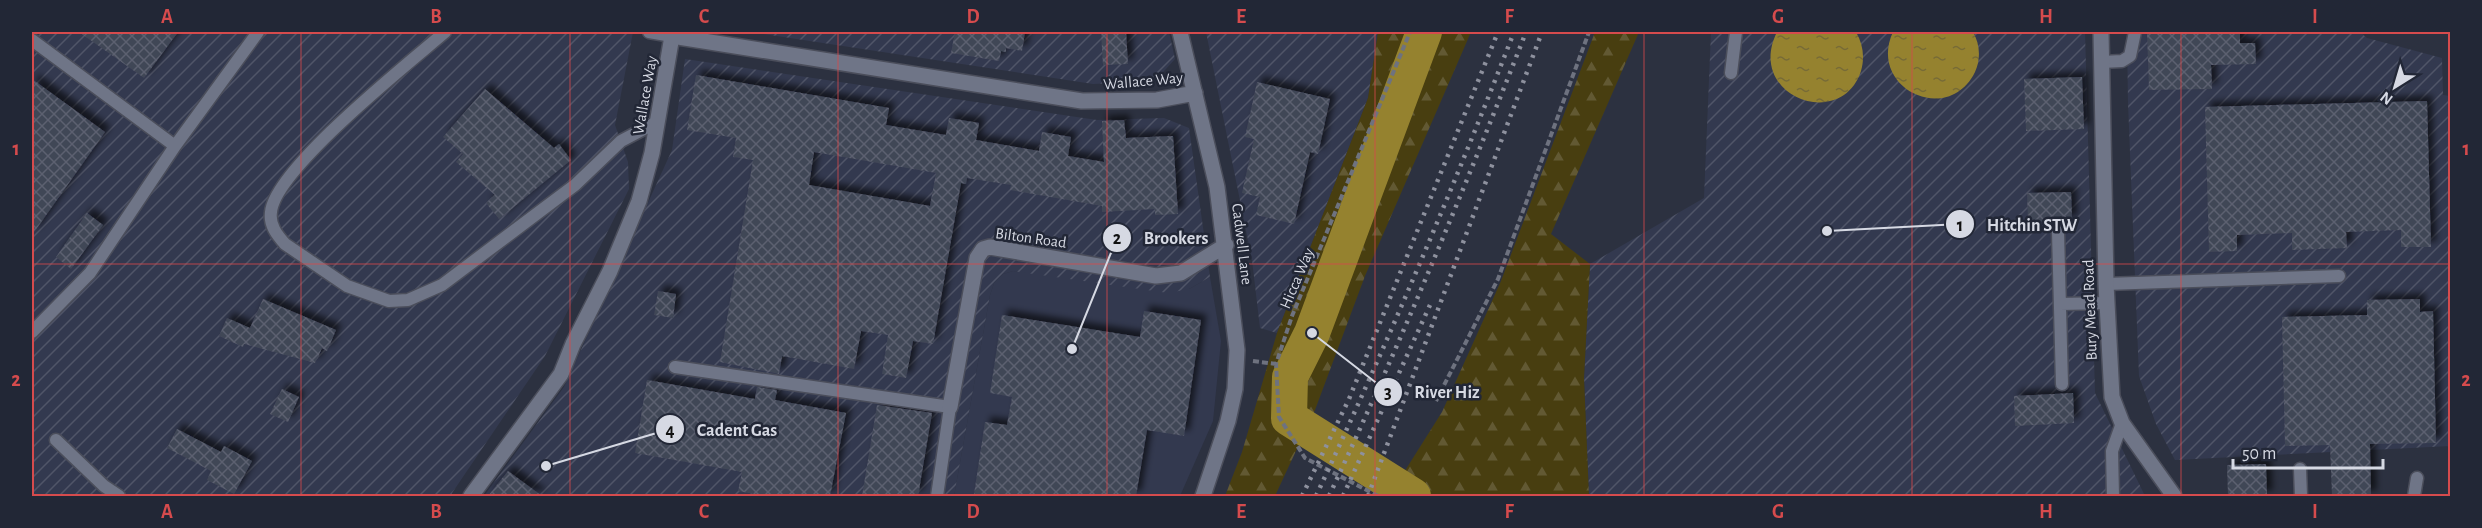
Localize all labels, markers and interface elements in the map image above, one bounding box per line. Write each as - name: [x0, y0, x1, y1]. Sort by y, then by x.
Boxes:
- text: A: [161, 7, 173, 27]
- text: B: [430, 7, 442, 27]
- text: C: [699, 7, 710, 27]
- text: D: [966, 7, 980, 27]
- text: E: [1236, 7, 1246, 27]
- text: F: [1504, 7, 1514, 27]
- text: G: [1772, 7, 1784, 27]
- text: H: [2039, 7, 2053, 27]
- text: I: [2312, 7, 2318, 27]
- street label: Wallace Way: [630, 54, 661, 136]
- north arrow: [2365, 57, 2425, 117]
- street label: Wallace Way: [1103, 70, 1184, 93]
- text: N: [2377, 88, 2396, 108]
- text: 1: [12, 139, 20, 159]
- text: 1: [2462, 139, 2470, 159]
- street label: Cadwell Lane: [1229, 202, 1255, 286]
- callout: Hitchin STW: [1945, 206, 2090, 242]
- text: 1: [1957, 217, 1963, 235]
- text: Hitchin STW: [1987, 217, 2078, 235]
- callout: Brookers: [1102, 220, 1221, 256]
- street label: Bilton Road: [994, 225, 1067, 251]
- text: 2: [1113, 230, 1122, 248]
- text: Brookers: [1144, 230, 1208, 248]
- street label: Hicca Way: [1277, 245, 1318, 312]
- street label: Bury Mead Road: [2080, 259, 2101, 361]
- text: 2: [11, 370, 21, 390]
- text: 2: [2461, 370, 2471, 390]
- callout: River Hiz: [1373, 374, 1492, 410]
- text: 3: [1384, 384, 1392, 402]
- text: River Hiz: [1414, 384, 1480, 402]
- callout: Cadent Gas: [655, 411, 789, 447]
- text: 4: [665, 422, 675, 440]
- text: Cadent Gas: [697, 422, 777, 440]
- scale bar: [2233, 432, 2383, 470]
- text: 50 m: [2242, 445, 2276, 463]
- text: A: [161, 502, 173, 522]
- text: B: [430, 502, 442, 522]
- text: C: [699, 502, 710, 522]
- text: D: [966, 502, 980, 522]
- text: E: [1236, 502, 1246, 522]
- text: F: [1504, 502, 1514, 522]
- text: G: [1772, 502, 1784, 522]
- text: H: [2039, 502, 2053, 522]
- text: I: [2312, 502, 2318, 522]

